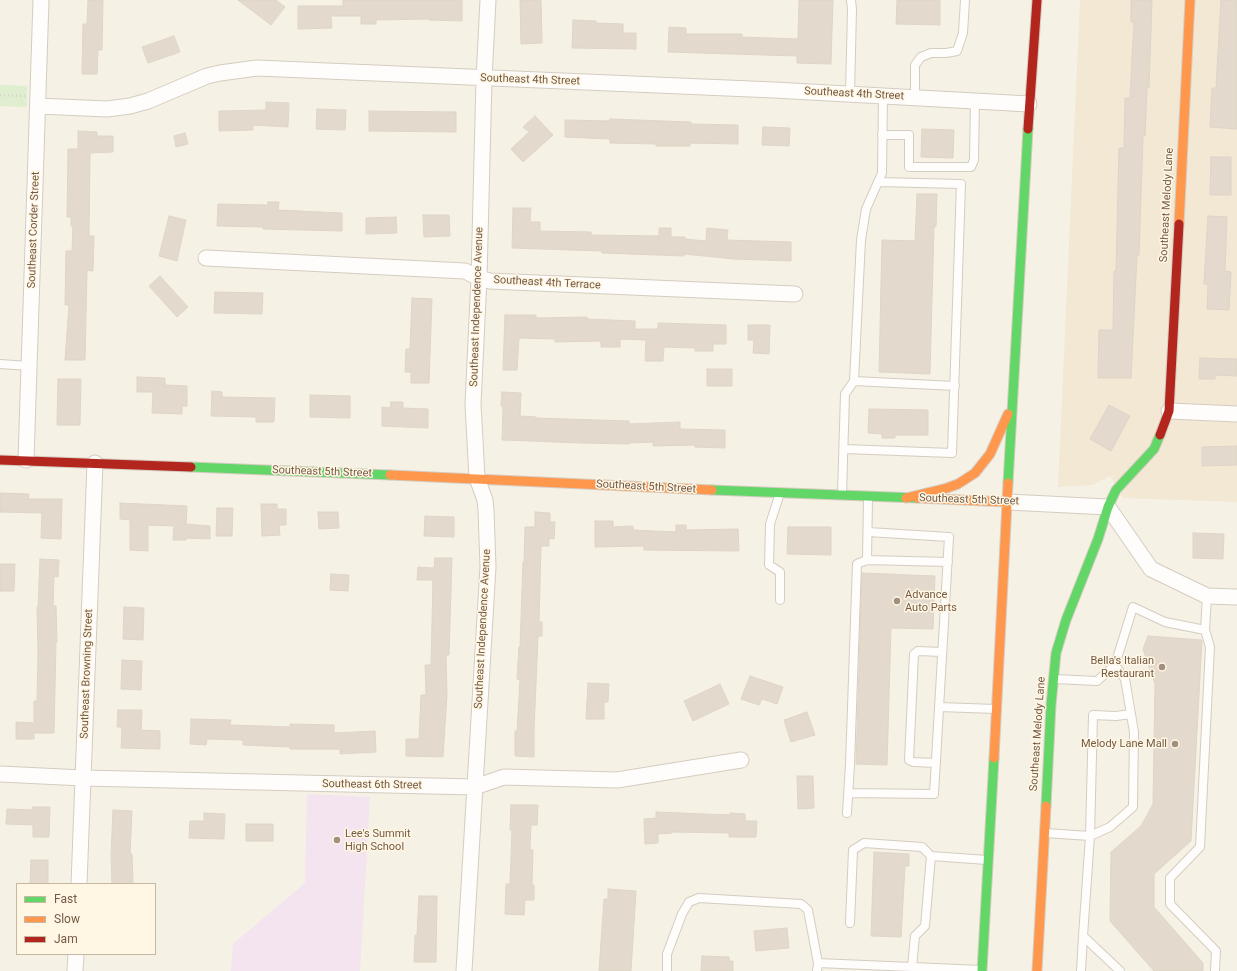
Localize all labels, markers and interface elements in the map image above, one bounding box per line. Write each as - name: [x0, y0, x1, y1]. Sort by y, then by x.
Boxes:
- street label: Southeast 4th Street: [480, 72, 580, 88]
- street label: Southeast 4th Street: [804, 85, 904, 103]
- street label: Southeast Melody Lane: [1157, 147, 1177, 263]
- street label: Southeast Corder Street: [25, 171, 43, 289]
- street label: Southeast Independence Avenue: [468, 227, 486, 387]
- street label: Southeast 4th Terrace: [493, 274, 601, 292]
- street label: Southeast 5th Street: [272, 464, 372, 480]
- street label: Southeast 5th Street: [596, 478, 696, 496]
- street label: Southeast 5th Street: [919, 492, 1019, 508]
- street label: Southeast Independence Avenue: [472, 549, 494, 709]
- place label: Advance Auto Parts: [905, 588, 957, 614]
- marker: Advance Auto Parts: [892, 596, 902, 606]
- street label: Southeast Browning Street: [78, 609, 96, 739]
- place label: Bella's Italian Restaurant: [1090, 654, 1154, 680]
- marker: Bella's Italian Restaurant: [1157, 662, 1167, 672]
- street label: Southeast Melody Lane: [1027, 676, 1049, 792]
- place label: Melody Lane Mall: [1081, 737, 1167, 751]
- marker: Melody Lane Mall: [1170, 739, 1180, 749]
- street label: Southeast 6th Street: [322, 778, 422, 792]
- place label: Lee's Summit High School: [345, 827, 411, 853]
- marker: Lee's Summit High School: [332, 835, 342, 845]
- legend: [16, 883, 156, 955]
- text: Fast: [54, 892, 77, 906]
- text: Slow: [54, 912, 80, 926]
- text: Jam: [54, 932, 78, 946]

